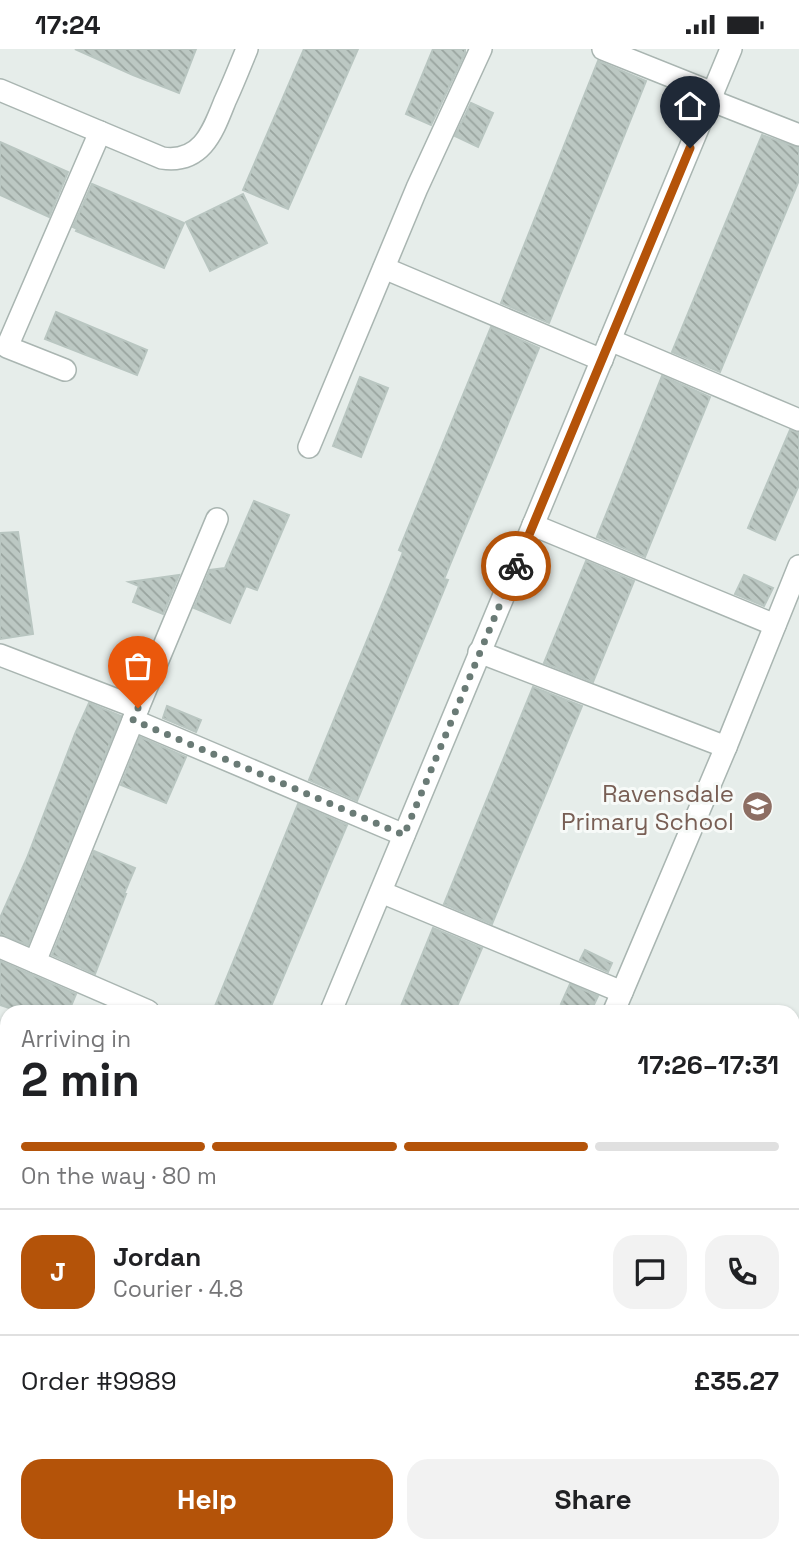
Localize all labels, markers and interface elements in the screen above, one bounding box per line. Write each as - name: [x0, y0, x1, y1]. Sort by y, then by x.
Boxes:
- text: 17:24: [35, 8, 100, 42]
- pin: [660, 76, 720, 148]
- icon: home: [671, 87, 709, 125]
- courier: [481, 531, 551, 601]
- icon: bike: [497, 547, 535, 585]
- pin: [108, 636, 168, 708]
- icon: bag: [119, 647, 157, 685]
- place label: Ravensdale Primary School: [561, 778, 734, 837]
- school or university icon: Ravensdale Primary School: [740, 790, 774, 824]
- text: Arriving in: [21, 1024, 131, 1054]
- text: 17:26–17:31: [637, 1048, 779, 1082]
- text: 2 min: [21, 1051, 140, 1109]
- text: On the way · 80 m: [21, 1161, 217, 1191]
- button: chat: [613, 1235, 687, 1309]
- button: phone: [705, 1235, 779, 1309]
- text: Jordan: [113, 1240, 201, 1274]
- text: J: [50, 1255, 66, 1289]
- text: Courier · 4.8: [113, 1274, 243, 1304]
- text: Order #9989: [21, 1364, 177, 1398]
- text: £35.27: [694, 1364, 779, 1398]
- button: Help: [21, 1459, 393, 1539]
- button: Share: [407, 1459, 779, 1539]

